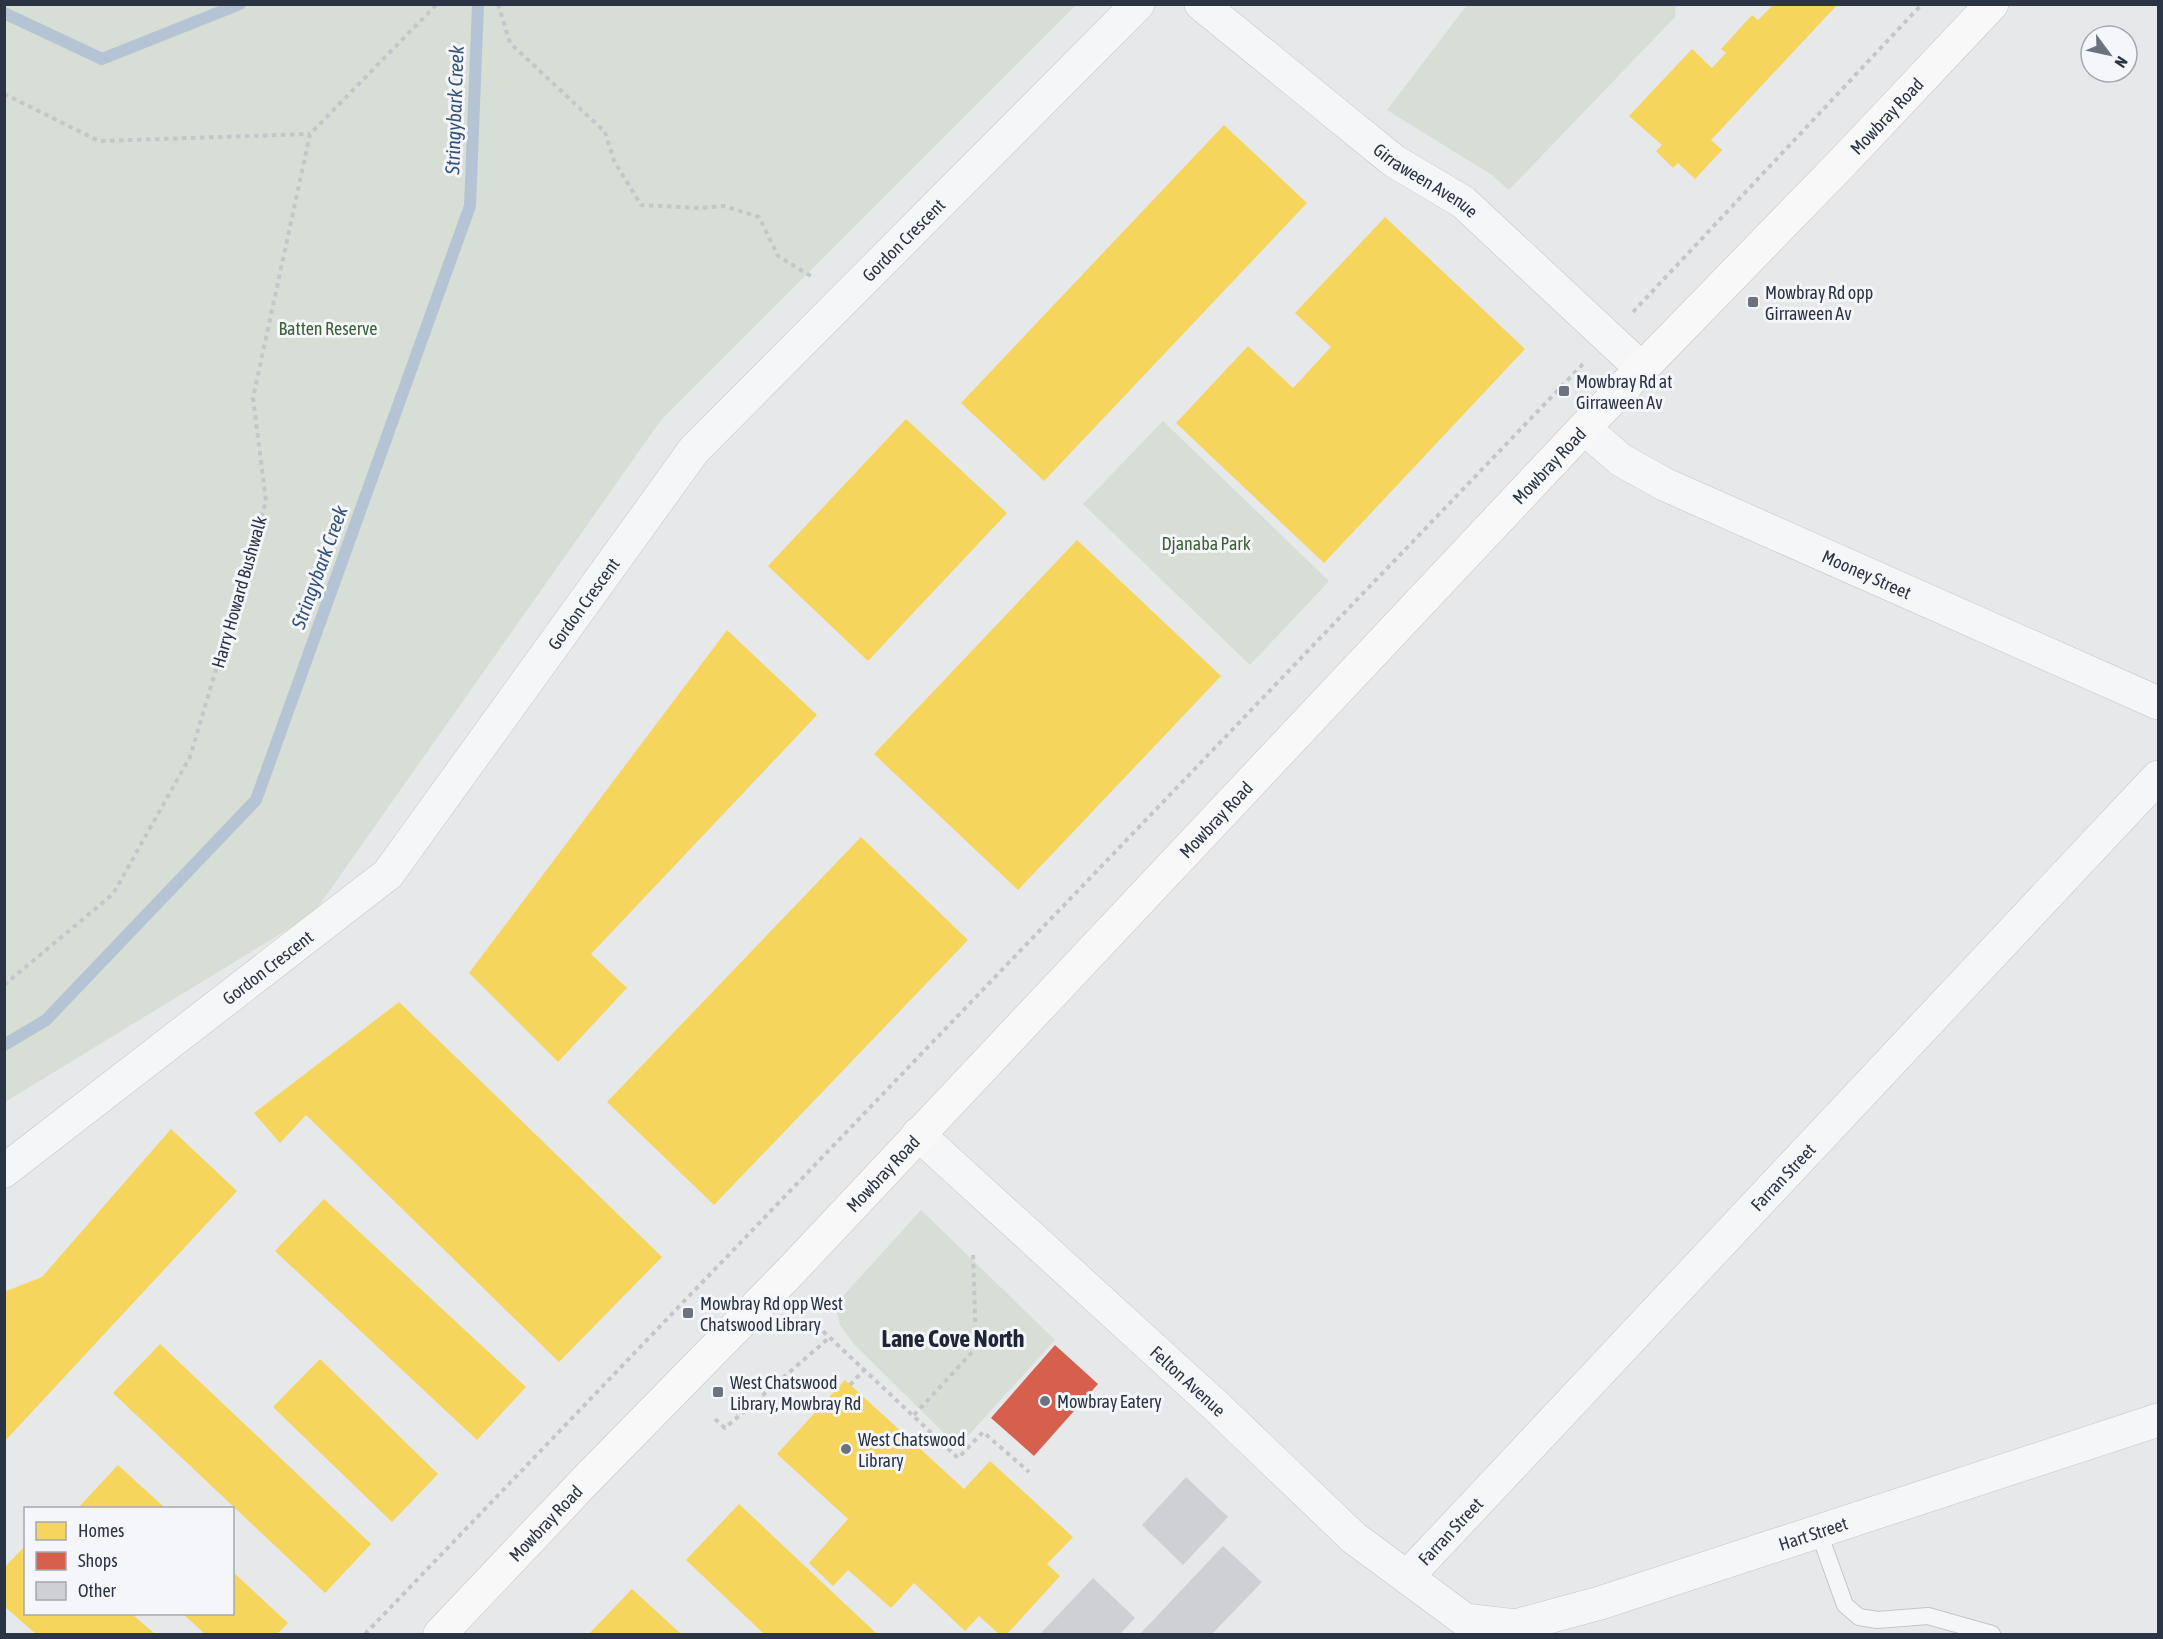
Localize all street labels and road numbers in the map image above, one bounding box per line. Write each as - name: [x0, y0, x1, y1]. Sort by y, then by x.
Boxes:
- street label: Mowbray Road: [1845, 73, 1927, 158]
- street label: Girraween Avenue: [1370, 138, 1483, 221]
- street label: Gordon Crescent: [858, 194, 949, 286]
- street label: Mowbray Road: [1508, 423, 1590, 508]
- street label: Harry Howard Bushwalk: [207, 513, 271, 670]
- street label: Mooney Street: [1819, 545, 1915, 603]
- street label: Gordon Crescent: [543, 553, 623, 654]
- street label: Mowbray Road: [1175, 777, 1257, 862]
- street label: Gordon Crescent: [218, 926, 317, 1009]
- street label: Mowbray Road: [842, 1131, 924, 1216]
- street label: Farran Street: [1746, 1139, 1819, 1215]
- street label: Felton Avenue: [1146, 1341, 1230, 1420]
- street label: Mowbray Road: [504, 1480, 586, 1565]
- street label: Farran Street: [1413, 1493, 1487, 1569]
- street label: Hart Street: [1776, 1512, 1850, 1554]

